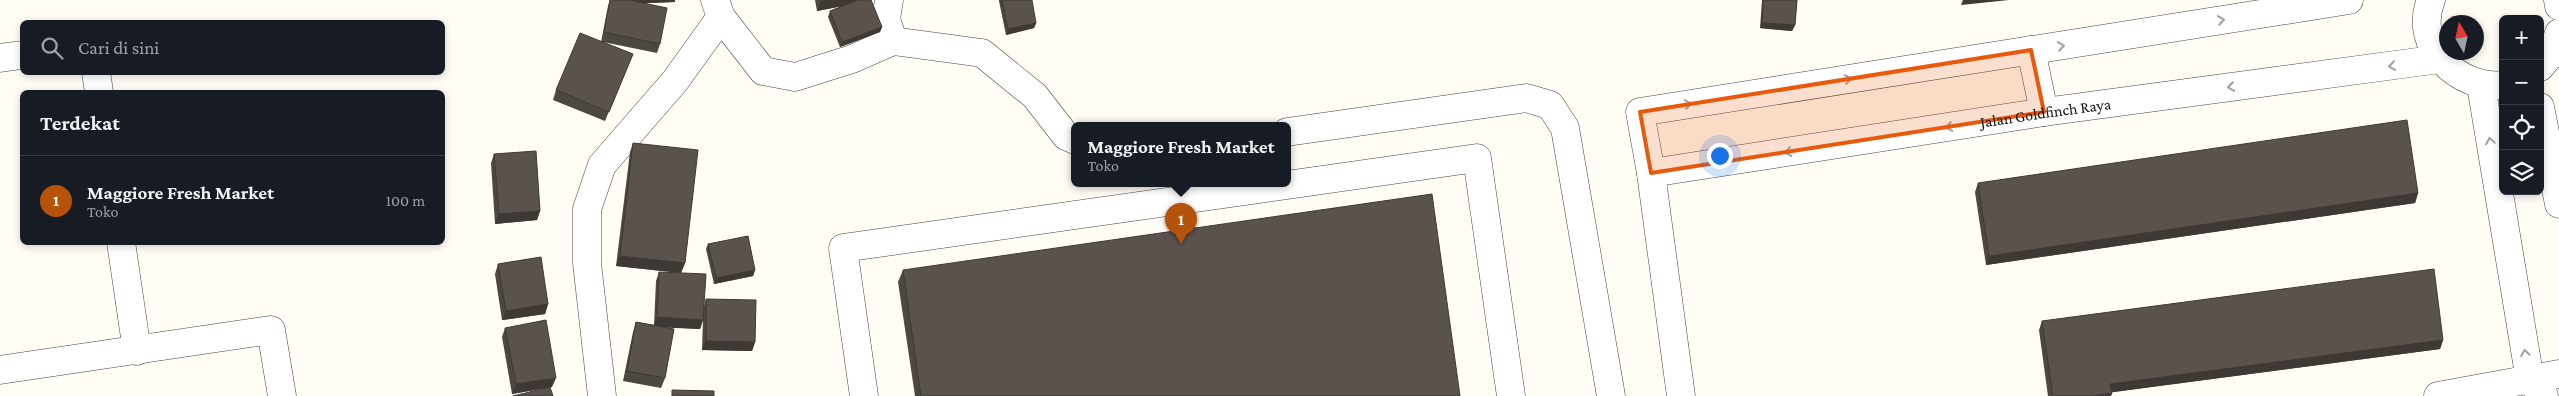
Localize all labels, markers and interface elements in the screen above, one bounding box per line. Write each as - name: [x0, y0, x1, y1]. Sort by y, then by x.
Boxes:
- north arrow: [2439, 15, 2484, 60]
- map controls: [2499, 15, 2544, 195]
- button: +: [2499, 15, 2544, 60]
- one-way arrow: [2217, 16, 2226, 26]
- search box: [20, 20, 445, 75]
- icon: search: [38, 34, 66, 62]
- text: Cari di sini: [78, 37, 159, 58]
- one-way arrow: [2056, 41, 2065, 51]
- one-way arrow: [2388, 60, 2396, 70]
- button: −: [2499, 60, 2544, 105]
- one-way arrow: [1845, 74, 1853, 85]
- one-way arrow: [2227, 81, 2235, 92]
- street label: Jalan Goldfinch Raya: [1977, 95, 2113, 132]
- one-way arrow: [1684, 99, 1692, 110]
- button: locate: [2499, 105, 2544, 150]
- text: Terdekat: [40, 111, 120, 135]
- one-way arrow: [1944, 121, 1953, 131]
- popup: [1071, 122, 1291, 187]
- text: Maggiore Fresh Market: [1088, 136, 1275, 157]
- one-way arrow: [2485, 137, 2495, 145]
- your location: [1707, 143, 1733, 169]
- one-way arrow: [1784, 146, 1792, 156]
- button: layers: [2499, 150, 2544, 195]
- text: Toko: [1088, 157, 1119, 174]
- text: Maggiore Fresh Market: [87, 182, 274, 203]
- text: 1: [53, 192, 59, 209]
- text: 100 m: [386, 192, 425, 209]
- text: Toko: [87, 203, 118, 220]
- pin: 1: [1165, 203, 1197, 244]
- one-way arrow: [2521, 349, 2531, 357]

